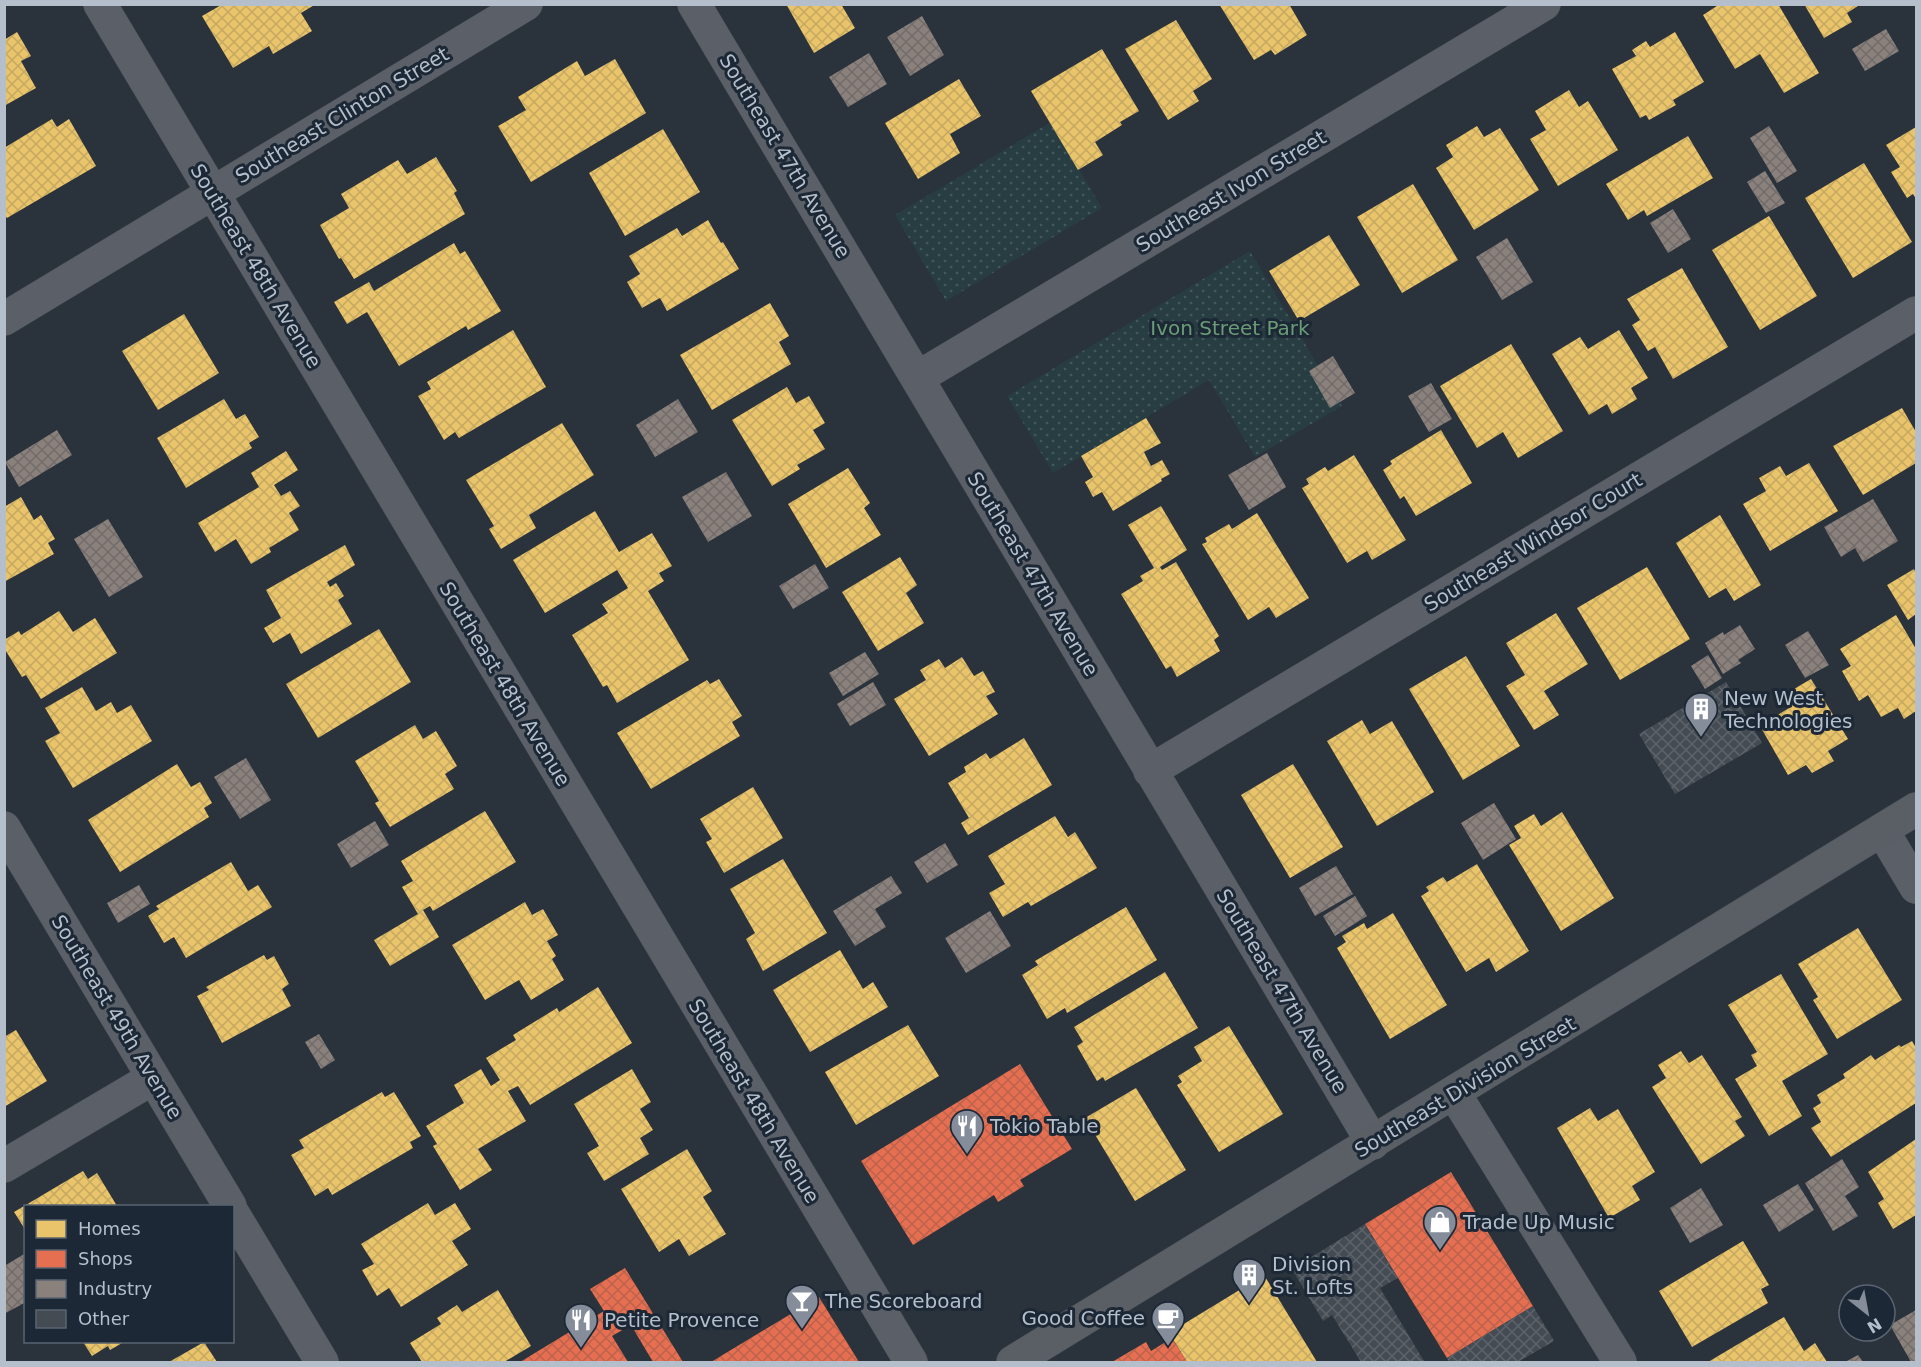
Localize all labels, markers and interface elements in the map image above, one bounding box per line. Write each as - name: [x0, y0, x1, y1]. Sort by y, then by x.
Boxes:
- street label: Southeast Clinton Street: [231, 42, 453, 188]
- street label: Southeast 47th Avenue: [714, 50, 856, 262]
- street label: Southeast Ivon Street: [1132, 125, 1330, 257]
- street label: Southeast 48th Avenue: [185, 160, 327, 372]
- park label: Ivon Street Park: [1150, 316, 1310, 340]
- street label: Southeast Windsor Court: [1420, 467, 1646, 617]
- street label: Southeast 47th Avenue: [962, 468, 1104, 680]
- street label: Southeast 48th Avenue: [434, 578, 576, 790]
- place label: New West Technologies: [1723, 686, 1852, 733]
- building icon: New West Technologies: [1683, 691, 1719, 738]
- street label: Southeast 47th Avenue: [1211, 885, 1353, 1097]
- street label: Southeast 49th Avenue: [46, 911, 188, 1123]
- street label: Southeast 48th Avenue: [683, 995, 825, 1207]
- street label: Southeast Division Street: [1350, 1011, 1580, 1163]
- restaurant icon: Tokio Table: [949, 1108, 985, 1155]
- place label: Tokio Table: [989, 1114, 1099, 1138]
- shop icon: Trade Up Music: [1422, 1204, 1458, 1251]
- legend: [24, 1205, 234, 1343]
- place label: Trade Up Music: [1462, 1210, 1615, 1234]
- text: Homes: [78, 1218, 141, 1239]
- text: Shops: [78, 1248, 133, 1269]
- place label: Division St. Lofts: [1272, 1252, 1353, 1299]
- building icon: Division St. Lofts: [1231, 1257, 1267, 1304]
- text: Industry: [78, 1278, 152, 1299]
- bar icon: The Scoreboard: [784, 1283, 820, 1330]
- north arrow: [1837, 1283, 1897, 1343]
- place label: The Scoreboard: [824, 1289, 982, 1313]
- cafe icon: Good Coffee: [1150, 1300, 1186, 1347]
- restaurant icon: Petite Provence: [563, 1302, 599, 1349]
- place label: Good Coffee: [1021, 1306, 1145, 1330]
- text: Other: [78, 1308, 130, 1329]
- place label: Petite Provence: [604, 1308, 759, 1332]
- text: N: [1864, 1314, 1885, 1337]

